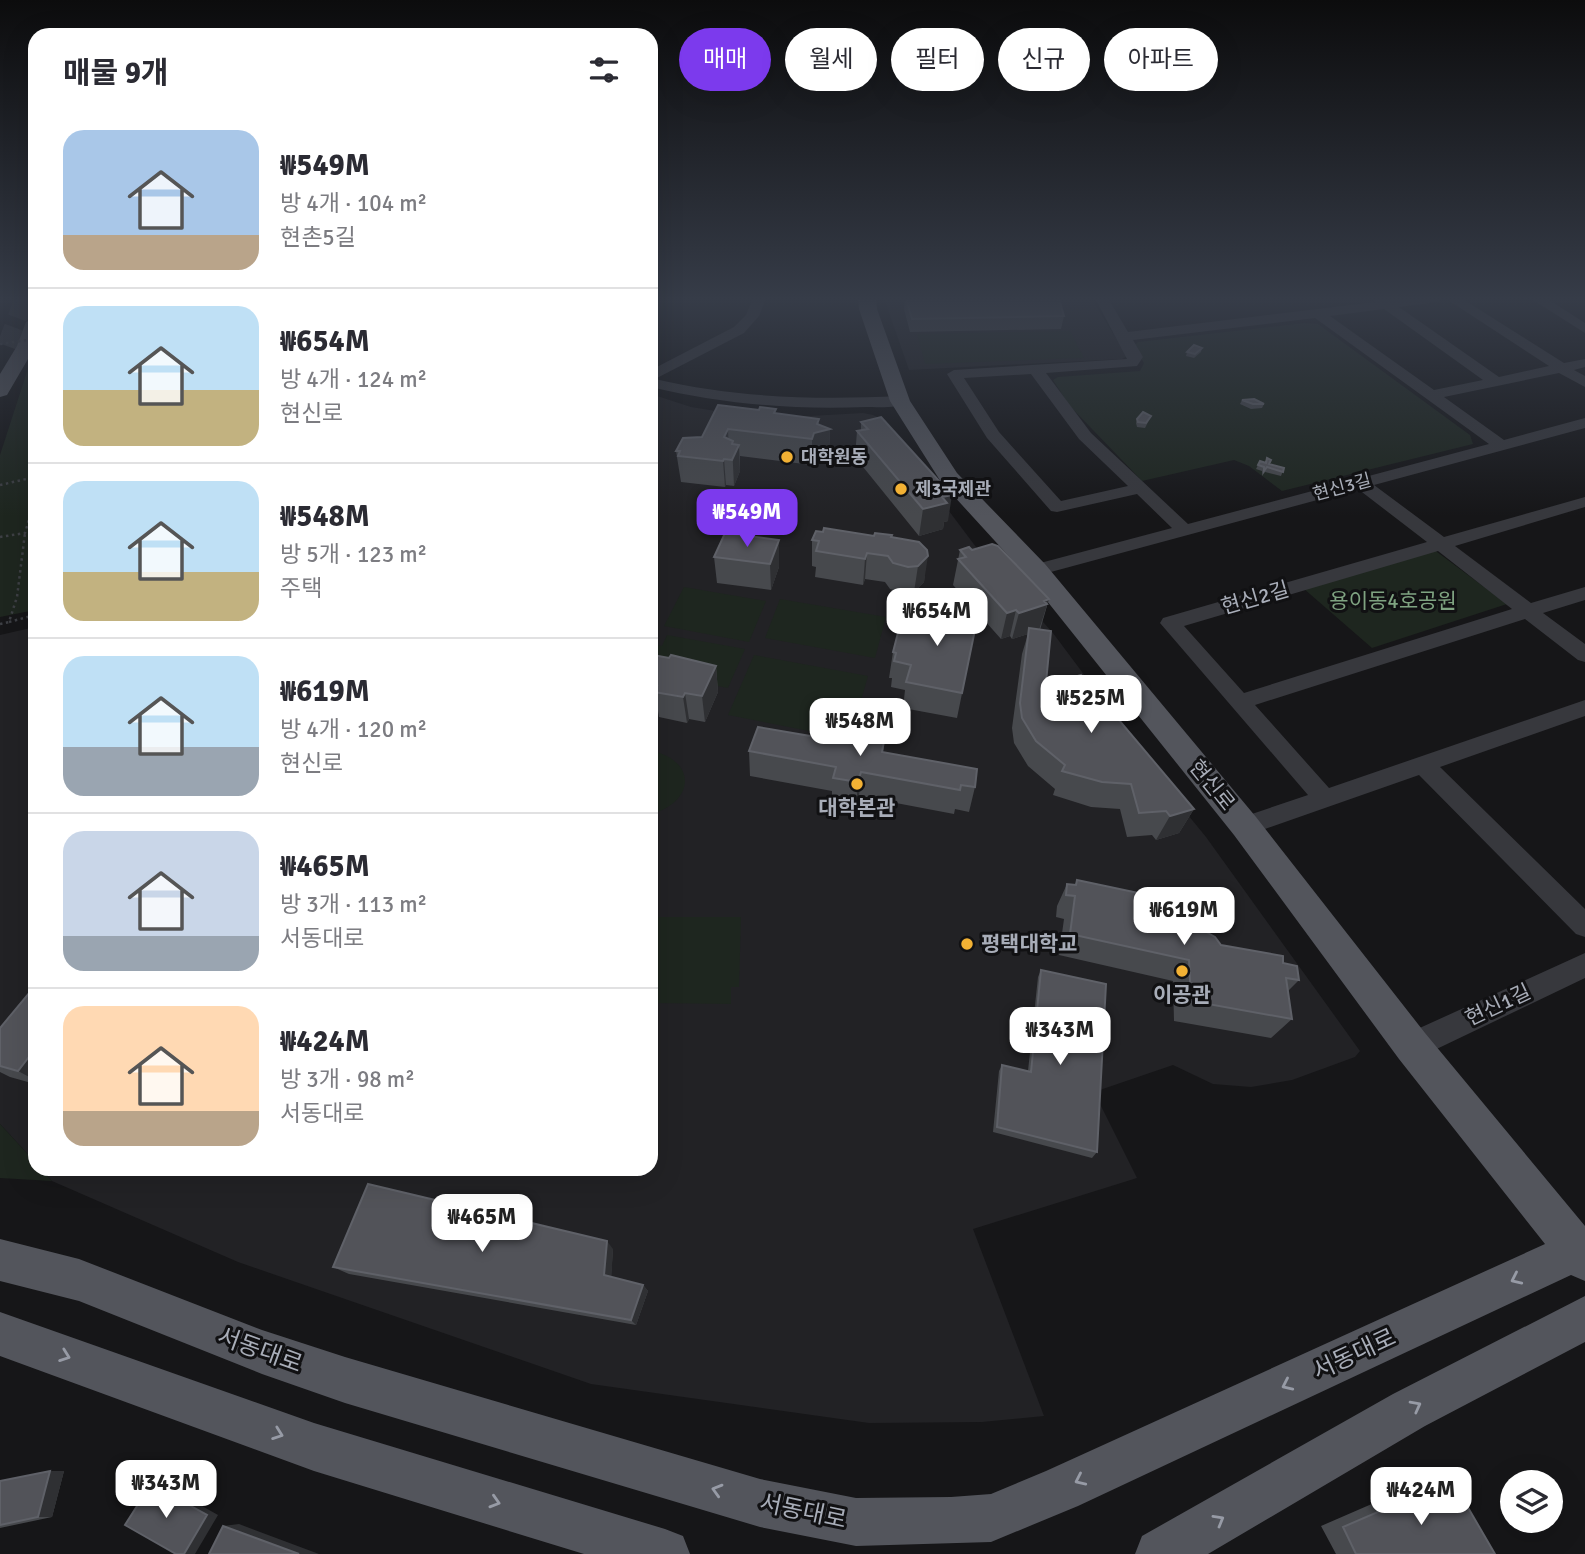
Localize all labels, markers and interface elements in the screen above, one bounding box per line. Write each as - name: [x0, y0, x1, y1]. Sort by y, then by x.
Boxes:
- chip: 매매: [679, 28, 771, 91]
- chip: 월세: [785, 28, 877, 91]
- chip: 필터: [891, 28, 984, 91]
- chip: 신규: [998, 28, 1090, 91]
- chip: 아파트: [1104, 28, 1218, 91]
- icon: filters: [585, 51, 623, 89]
- text: 매물 9개: [63, 55, 169, 92]
- text: ₩549M: [280, 147, 370, 184]
- icon: home: [119, 158, 203, 242]
- text: 방 4개 · 104 m²: [280, 189, 427, 218]
- text: 현촌5길: [280, 223, 356, 252]
- text: ₩654M: [280, 323, 370, 360]
- icon: home: [119, 334, 203, 418]
- text: 방 4개 · 124 m²: [280, 365, 427, 394]
- text: 현신로: [280, 399, 343, 428]
- place label: 대학원동: [801, 446, 867, 468]
- marker: 대학원동: [779, 449, 795, 465]
- street label: 현신3길: [1310, 469, 1374, 505]
- place label: 제3국제관: [915, 478, 991, 500]
- marker: 제3국제관: [893, 481, 909, 497]
- pin: ₩549M: [698, 490, 796, 549]
- text: ₩549M: [713, 497, 781, 526]
- text: ₩548M: [280, 498, 370, 535]
- icon: home: [119, 509, 203, 593]
- text: 방 5개 · 123 m²: [280, 540, 427, 569]
- text: 주택: [280, 574, 322, 603]
- street label: 현신2길: [1218, 576, 1292, 620]
- pin: ₩654M: [888, 588, 986, 648]
- park label: 용이동4호공원: [1329, 588, 1457, 614]
- text: ₩654M: [903, 596, 971, 625]
- text: ₩619M: [280, 673, 370, 710]
- pin: ₩525M: [1042, 676, 1140, 735]
- text: ₩525M: [1057, 683, 1125, 712]
- icon: home: [119, 684, 203, 768]
- pin: ₩548M: [811, 698, 909, 758]
- text: ₩548M: [826, 706, 894, 735]
- text: 방 4개 · 120 m²: [280, 715, 427, 744]
- text: 현신로: [280, 749, 343, 778]
- street label: 현신로: [1184, 754, 1240, 816]
- marker: 대학본관: [849, 776, 865, 792]
- place label: 대학본관: [818, 795, 896, 821]
- text: ₩465M: [280, 848, 370, 885]
- icon: home: [119, 859, 203, 943]
- pin: ₩619M: [1135, 888, 1233, 947]
- text: 방 3개 · 113 m²: [280, 890, 427, 919]
- text: ₩619M: [1150, 895, 1218, 924]
- text: 서동대로: [280, 924, 365, 953]
- place label: 평택대학교: [981, 931, 1078, 957]
- marker: 평택대학교: [959, 936, 975, 952]
- marker: 이공관: [1174, 963, 1190, 979]
- street label: 현신1길: [1461, 979, 1535, 1031]
- place label: 이공관: [1153, 982, 1211, 1008]
- pin: ₩343M: [1011, 1007, 1109, 1067]
- text: ₩343M: [1026, 1015, 1094, 1044]
- text: ₩424M: [280, 1023, 370, 1060]
- icon: home: [119, 1034, 203, 1118]
- text: 방 3개 · 98 m²: [280, 1065, 415, 1094]
- text: 서동대로: [280, 1099, 365, 1128]
- pin: ₩465M: [433, 1194, 531, 1254]
- text: ₩465M: [448, 1202, 516, 1231]
- one-way arrow: [1511, 1271, 1523, 1285]
- street label: 서동대로: [213, 1321, 307, 1379]
- street label: 서동대로: [1308, 1322, 1400, 1386]
- one-way arrow: [58, 1348, 70, 1362]
- one-way arrow: [1282, 1377, 1294, 1391]
- one-way arrow: [1409, 1401, 1421, 1414]
- one-way arrow: [272, 1426, 284, 1440]
- pin: ₩343M: [117, 1460, 215, 1520]
- text: ₩343M: [132, 1468, 200, 1497]
- pin: ₩424M: [1372, 1468, 1470, 1527]
- map controls: [1500, 1470, 1563, 1533]
- button: layers: [1500, 1470, 1563, 1533]
- one-way arrow: [1075, 1472, 1087, 1486]
- text: ₩424M: [1387, 1475, 1455, 1504]
- one-way arrow: [712, 1484, 724, 1499]
- street label: 서동대로: [757, 1487, 849, 1535]
- one-way arrow: [489, 1494, 501, 1509]
- one-way arrow: [1212, 1515, 1225, 1528]

